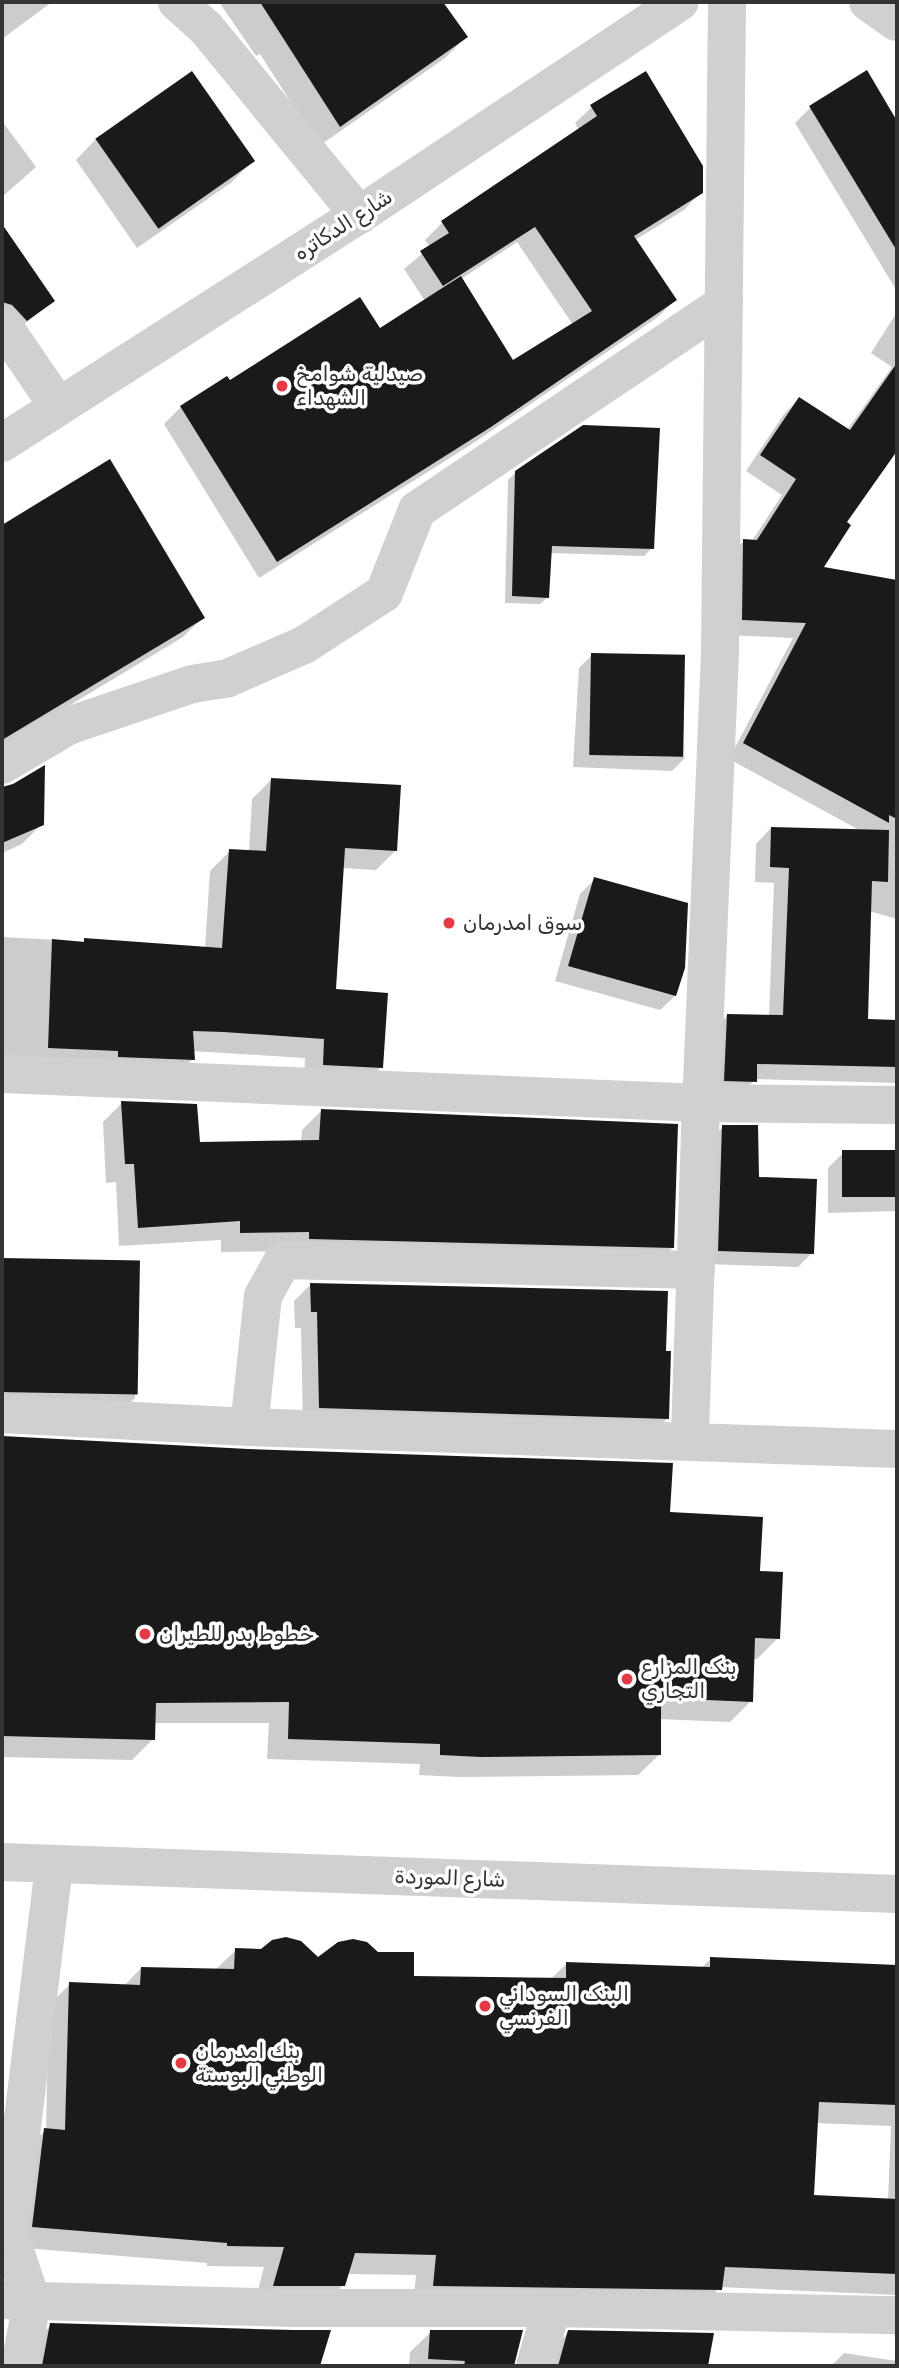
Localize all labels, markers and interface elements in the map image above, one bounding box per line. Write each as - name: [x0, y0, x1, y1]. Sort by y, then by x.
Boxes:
- street label: شارع الدكاتره: [289, 184, 397, 266]
- place label: صيدلية شوامخ الشهداء: [296, 361, 423, 411]
- marker: صيدلية شوامخ الشهداء: [274, 378, 290, 394]
- place label: سوق امدرمان: [463, 910, 582, 936]
- marker: سوق امدرمان: [441, 915, 457, 931]
- place label: خطوط بدر للطيران: [159, 1621, 314, 1647]
- marker: خطوط بدر للطيران: [137, 1626, 153, 1642]
- place label: بنک المزارع التجاري: [641, 1654, 737, 1704]
- marker: بنک المزارع التجاري: [619, 1671, 635, 1687]
- street label: شارع الموردة: [394, 1863, 506, 1893]
- place label: البنک السوداني الفرنسي: [499, 1981, 629, 2031]
- marker: البنک السوداني الفرنسي: [477, 1998, 493, 2014]
- place label: بنك امدرمان الوطني البوستة: [195, 2038, 323, 2088]
- marker: بنك امدرمان الوطني البوستة: [173, 2055, 189, 2071]

